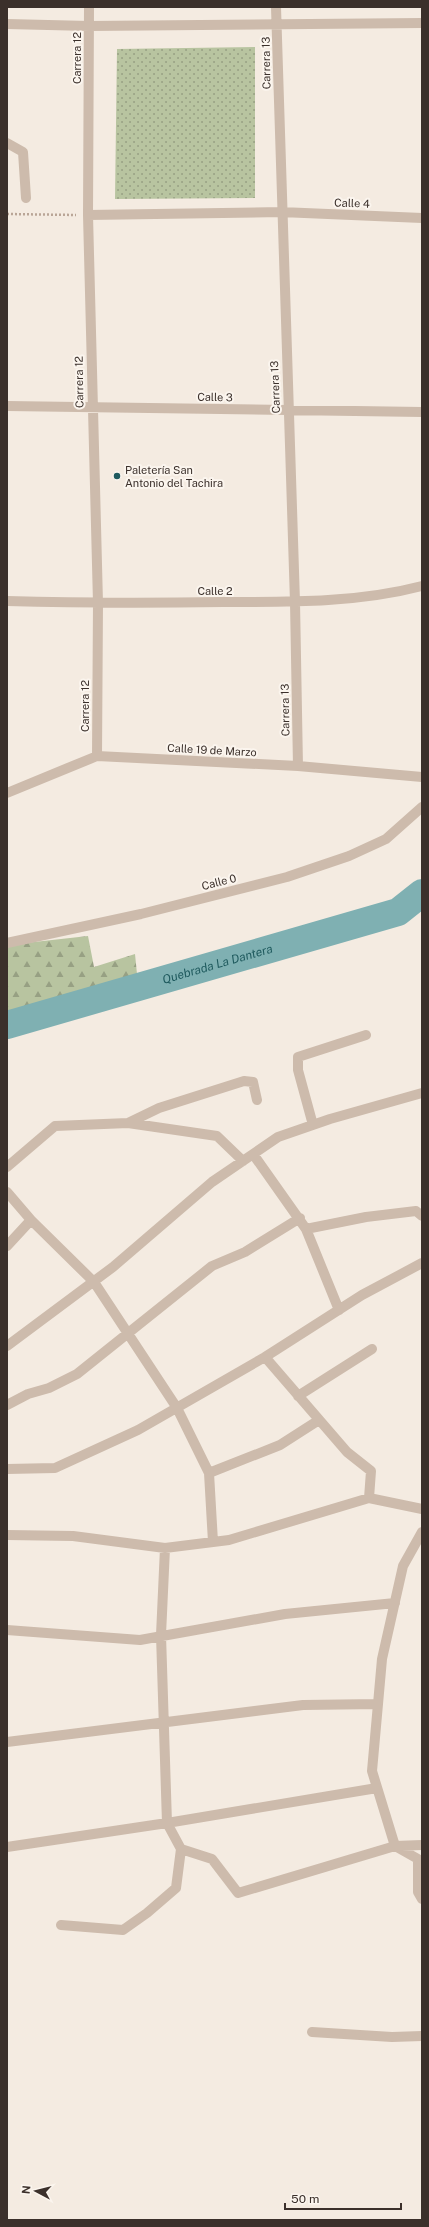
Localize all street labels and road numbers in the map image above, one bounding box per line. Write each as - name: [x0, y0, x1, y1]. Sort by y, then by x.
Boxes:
- street label: Carrera 12: [71, 31, 83, 84]
- street label: Carrera 13: [260, 37, 272, 89]
- street label: Calle 4: [334, 196, 370, 210]
- street label: Carrera 12: [73, 355, 85, 408]
- street label: Carrera 13: [268, 360, 282, 413]
- street label: Calle 3: [197, 391, 233, 403]
- street label: Calle 2: [197, 585, 233, 597]
- street label: Carrera 12: [79, 679, 91, 732]
- street label: Carrera 13: [279, 684, 291, 736]
- street label: Calle 19 de Marzo: [167, 742, 257, 758]
- street label: Calle 0: [200, 872, 238, 892]

